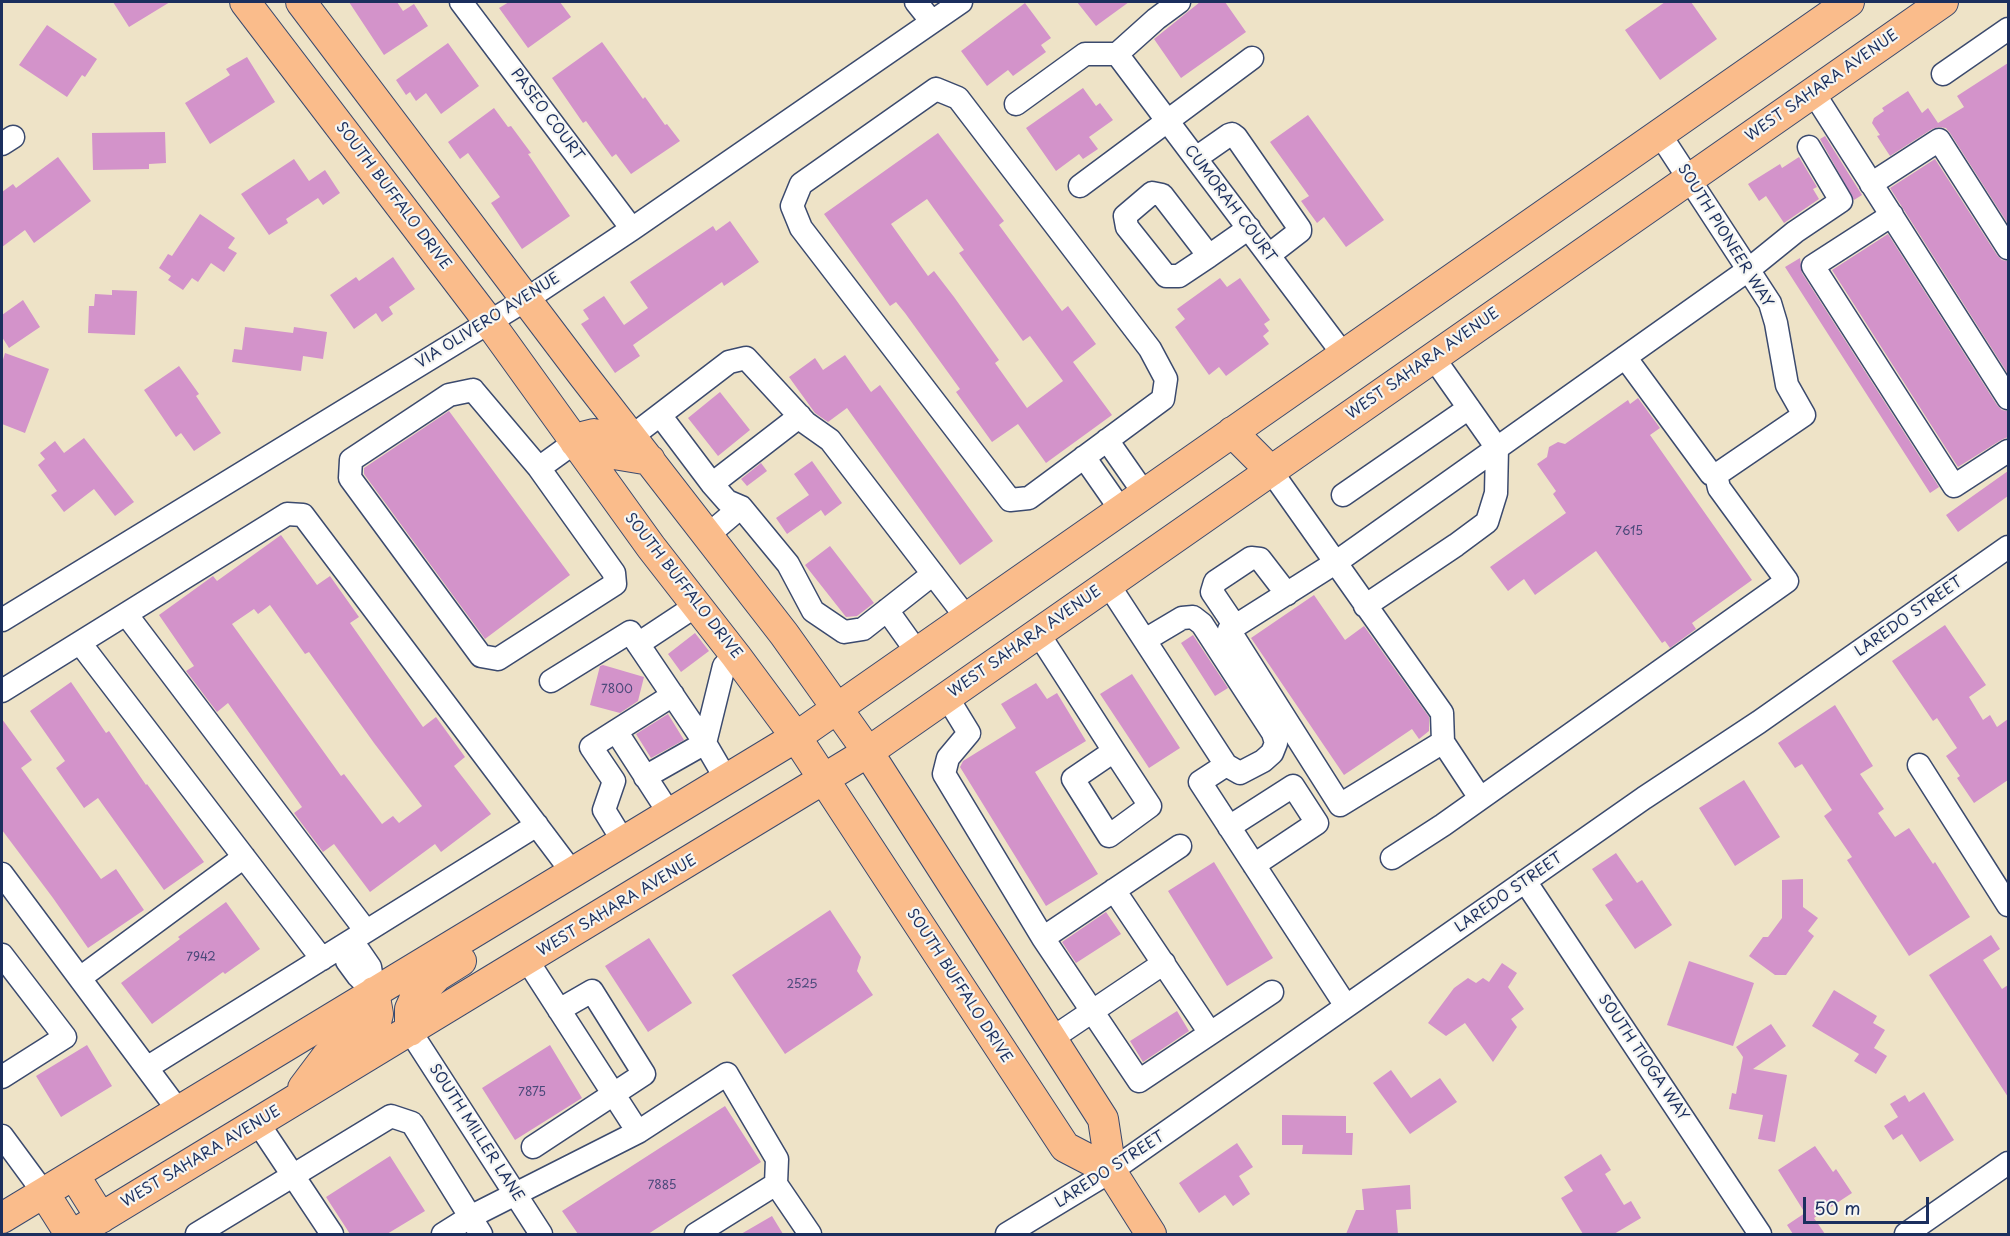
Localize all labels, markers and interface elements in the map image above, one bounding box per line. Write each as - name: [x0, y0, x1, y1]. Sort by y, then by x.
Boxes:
- street label: WEST SAHARA AVENUE: [1742, 26, 1902, 146]
- street label: PASEO COURT: [507, 65, 587, 165]
- street label: SOUTH BUFFALO DRIVE: [332, 119, 454, 273]
- street label: CUMORAH COURT: [1180, 142, 1280, 266]
- street label: SOUTH PIONEER WAY: [1673, 161, 1777, 311]
- street label: VIA OLIVERO AVENUE: [413, 269, 563, 373]
- street label: WEST SAHARA AVENUE: [1343, 304, 1503, 424]
- street label: SOUTH BUFFALO DRIVE: [621, 510, 745, 662]
- house number: 7615: [1615, 525, 1643, 539]
- street label: LAREDO STREET: [1852, 573, 1966, 661]
- street label: WEST SAHARA AVENUE: [945, 582, 1105, 702]
- house number: 7800: [601, 683, 633, 697]
- street label: LAREDO STREET: [1452, 849, 1566, 937]
- street label: WEST SAHARA AVENUE: [534, 851, 700, 961]
- street label: SOUTH BUFFALO DRIVE: [902, 906, 1016, 1066]
- house number: 7942: [186, 951, 216, 965]
- house number: 2525: [786, 978, 818, 992]
- street label: SOUTH TIOGA WAY: [1594, 991, 1692, 1125]
- street label: SOUTH MILLER LANE: [425, 1061, 527, 1205]
- house number: 7875: [518, 1086, 546, 1100]
- street label: WEST SAHARA AVENUE: [118, 1102, 284, 1212]
- street label: LAREDO STREET: [1052, 1128, 1168, 1212]
- house number: 7885: [647, 1179, 677, 1193]
- scale bar: [1806, 1185, 1932, 1223]
- text: 50 m: [1814, 1194, 1861, 1221]

